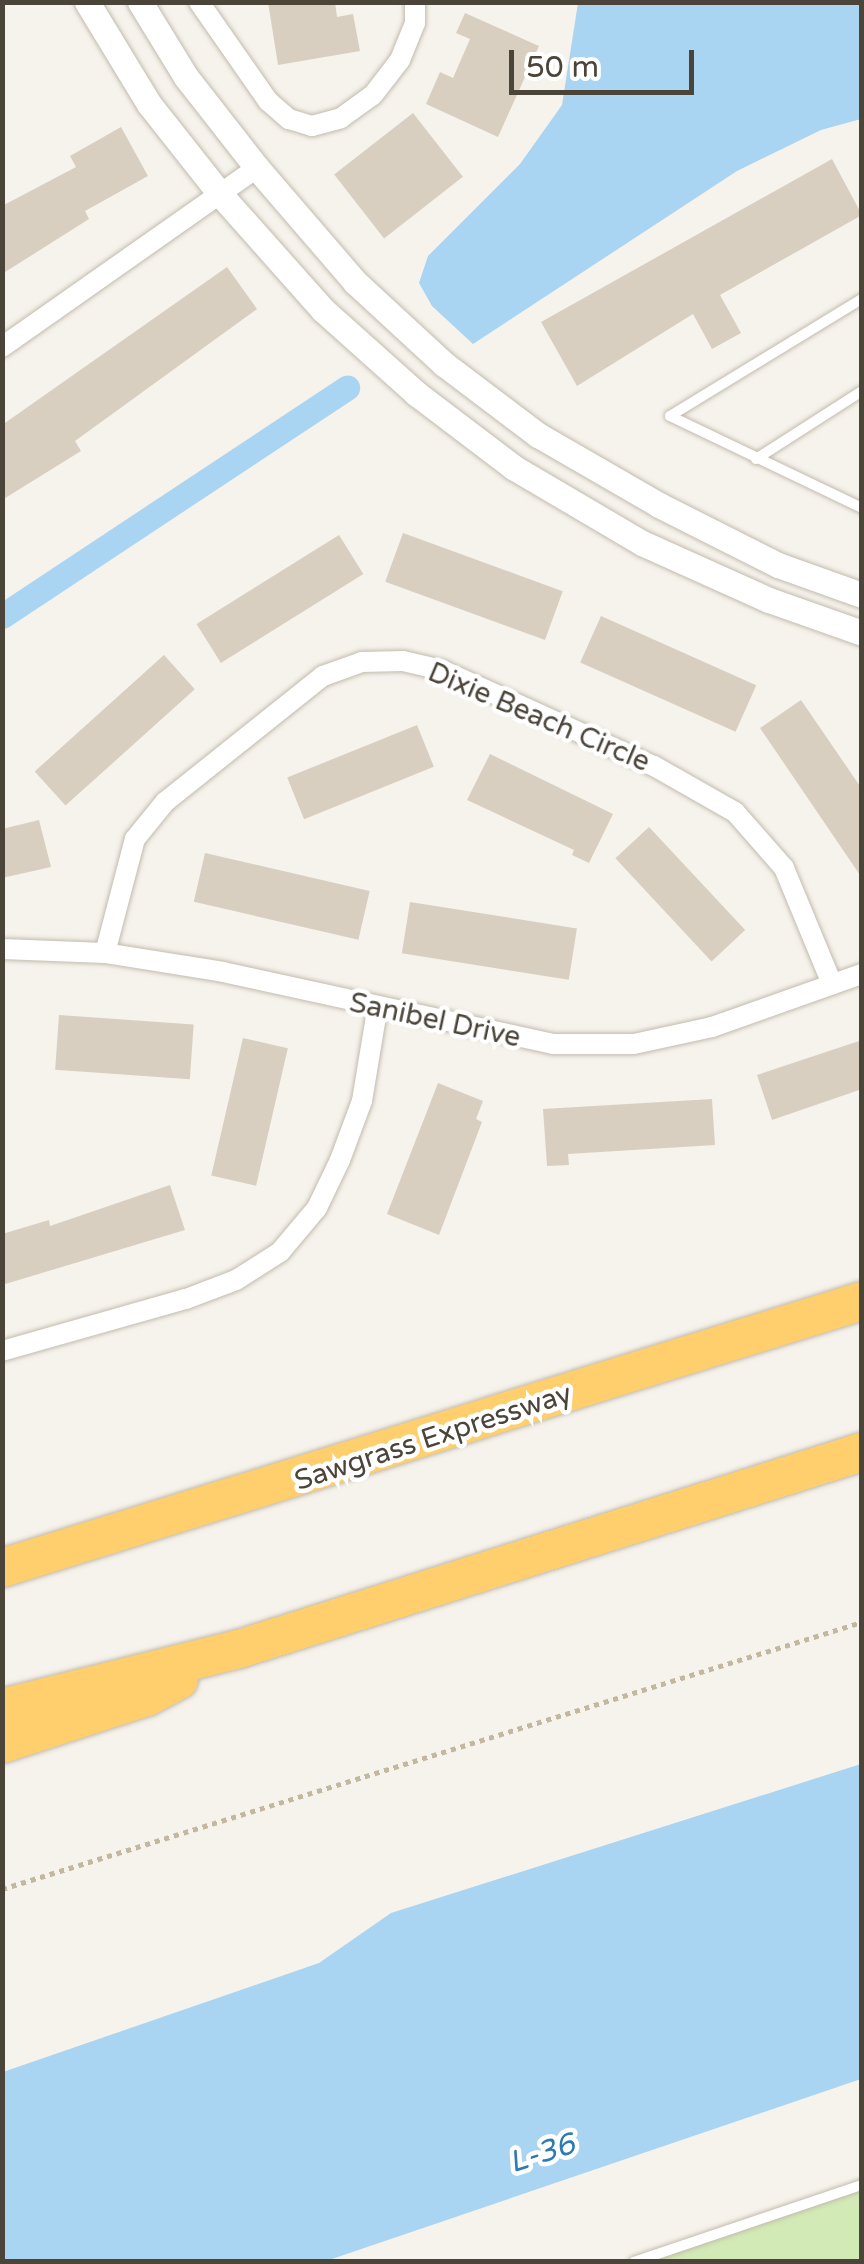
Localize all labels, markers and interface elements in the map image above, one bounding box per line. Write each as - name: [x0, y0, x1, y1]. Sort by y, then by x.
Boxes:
- scale bar: [514, 30, 699, 92]
- text: 50 m: [526, 49, 599, 86]
- street label: Dixie Beach Circle: [423, 655, 655, 779]
- street label: Sanibel Drive: [347, 986, 523, 1054]
- street label: Sawgrass Expressway: [290, 1376, 576, 1498]
- water label: L-36: [504, 2126, 580, 2182]

